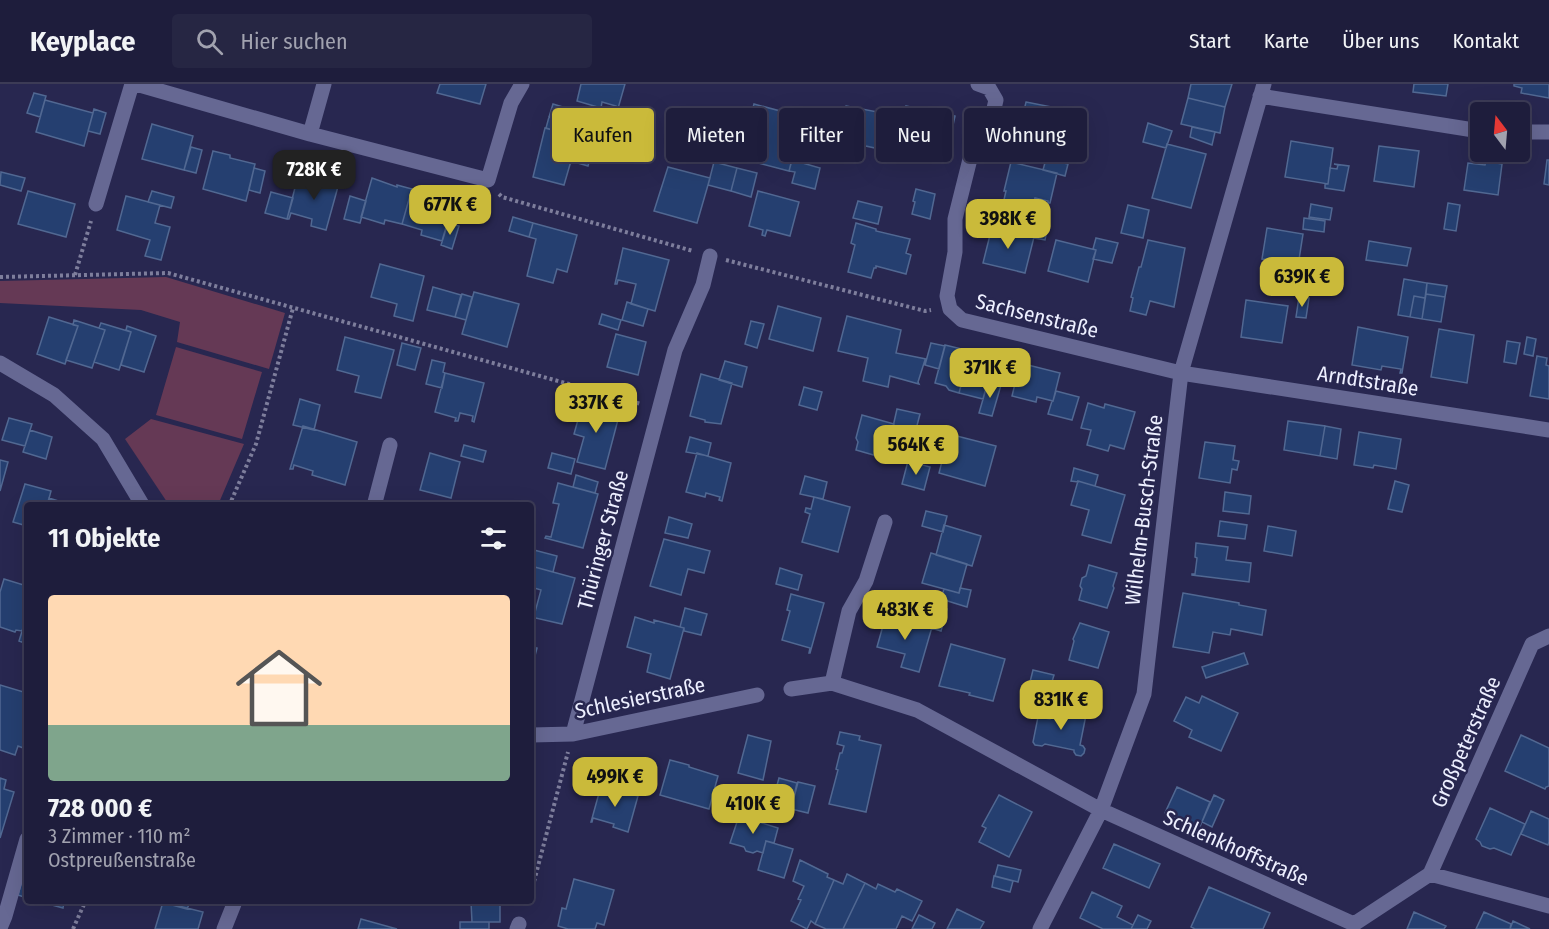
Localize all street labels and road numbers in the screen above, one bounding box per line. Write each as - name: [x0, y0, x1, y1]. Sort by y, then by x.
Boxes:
- street label: Sachsenstraße: [973, 288, 1101, 344]
- street label: Arndtstraße: [1316, 360, 1420, 402]
- street label: Wilhelm-Busch-Straße: [1119, 413, 1169, 607]
- street label: Thüringer Straße: [572, 467, 634, 613]
- street label: Schlesierstraße: [573, 672, 707, 724]
- street label: Großpeterstraße: [1425, 672, 1507, 812]
- street label: Schlenkhoffstraße: [1159, 804, 1313, 892]

